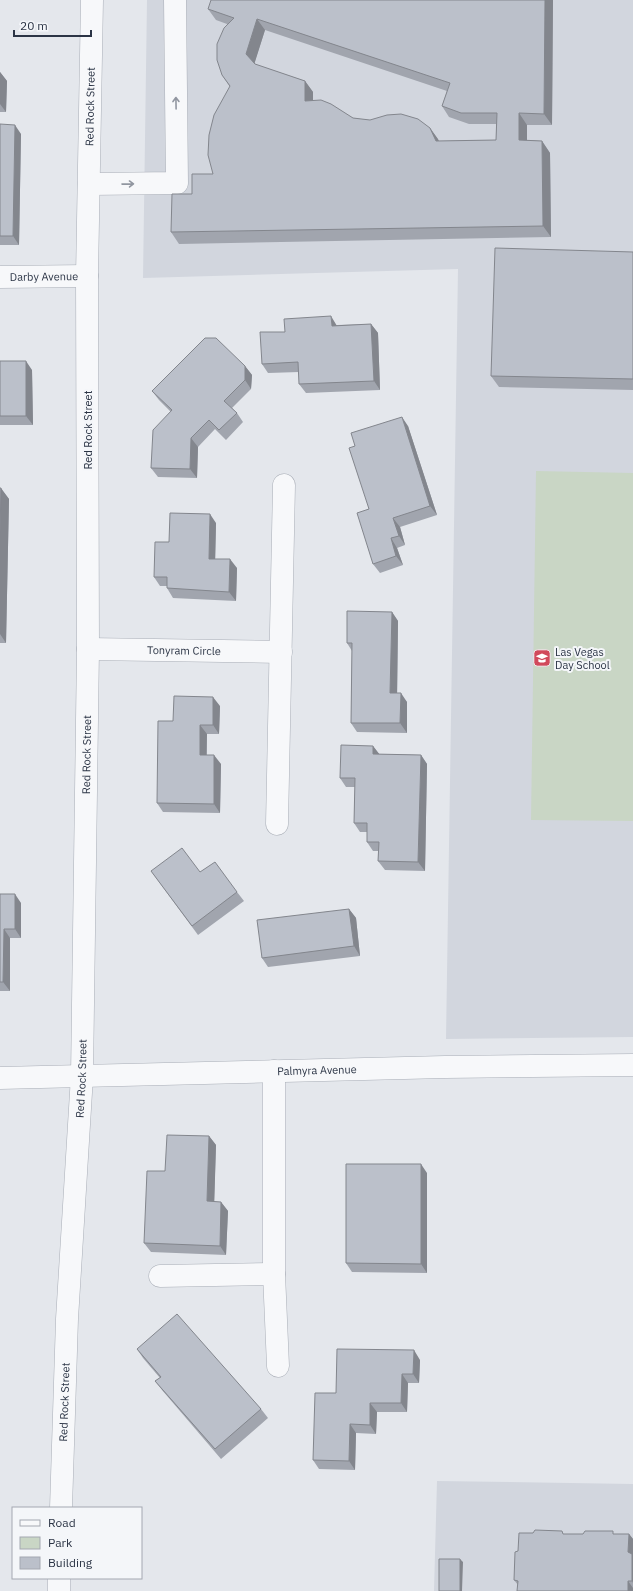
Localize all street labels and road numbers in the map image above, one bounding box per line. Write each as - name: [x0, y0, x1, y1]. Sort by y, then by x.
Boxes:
- street label: Red Rock Street: [82, 67, 98, 146]
- street label: Darby Avenue: [10, 269, 78, 284]
- street label: Red Rock Street: [81, 390, 95, 470]
- street label: Tonyram Circle: [147, 643, 221, 658]
- street label: Red Rock Street: [79, 715, 94, 794]
- street label: Red Rock Street: [72, 1039, 90, 1118]
- street label: Palmyra Avenue: [277, 1062, 357, 1078]
- street label: Red Rock Street: [56, 1362, 73, 1442]

